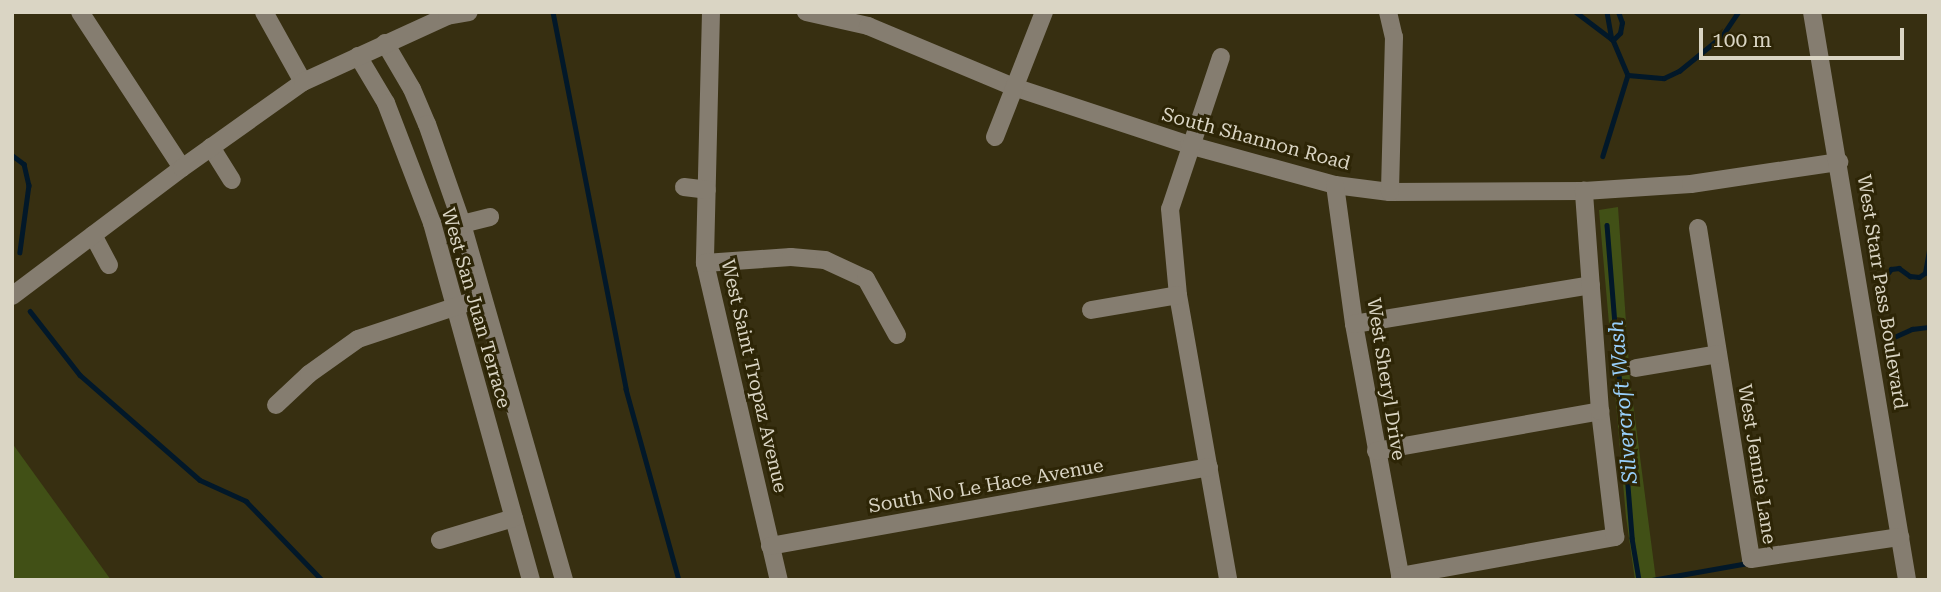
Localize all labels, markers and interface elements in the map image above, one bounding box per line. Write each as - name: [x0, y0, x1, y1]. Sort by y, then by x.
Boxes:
- scale bar: [1703, 14, 1908, 58]
- text: 100 m: [1712, 28, 1772, 52]
- street label: South Shannon Road: [1159, 103, 1353, 175]
- street label: West Starr Pass Boulevard: [1852, 173, 1912, 411]
- street label: West San Juan Terrace: [436, 205, 516, 411]
- street label: West Saint Tropaz Avenue: [716, 257, 792, 495]
- street label: West Sheryl Drive: [1362, 296, 1410, 462]
- water label: Silvercroft Wash: [1603, 319, 1643, 485]
- street label: West Jennie Lane: [1733, 382, 1781, 546]
- street label: South No Le Hace Avenue: [867, 454, 1105, 518]

